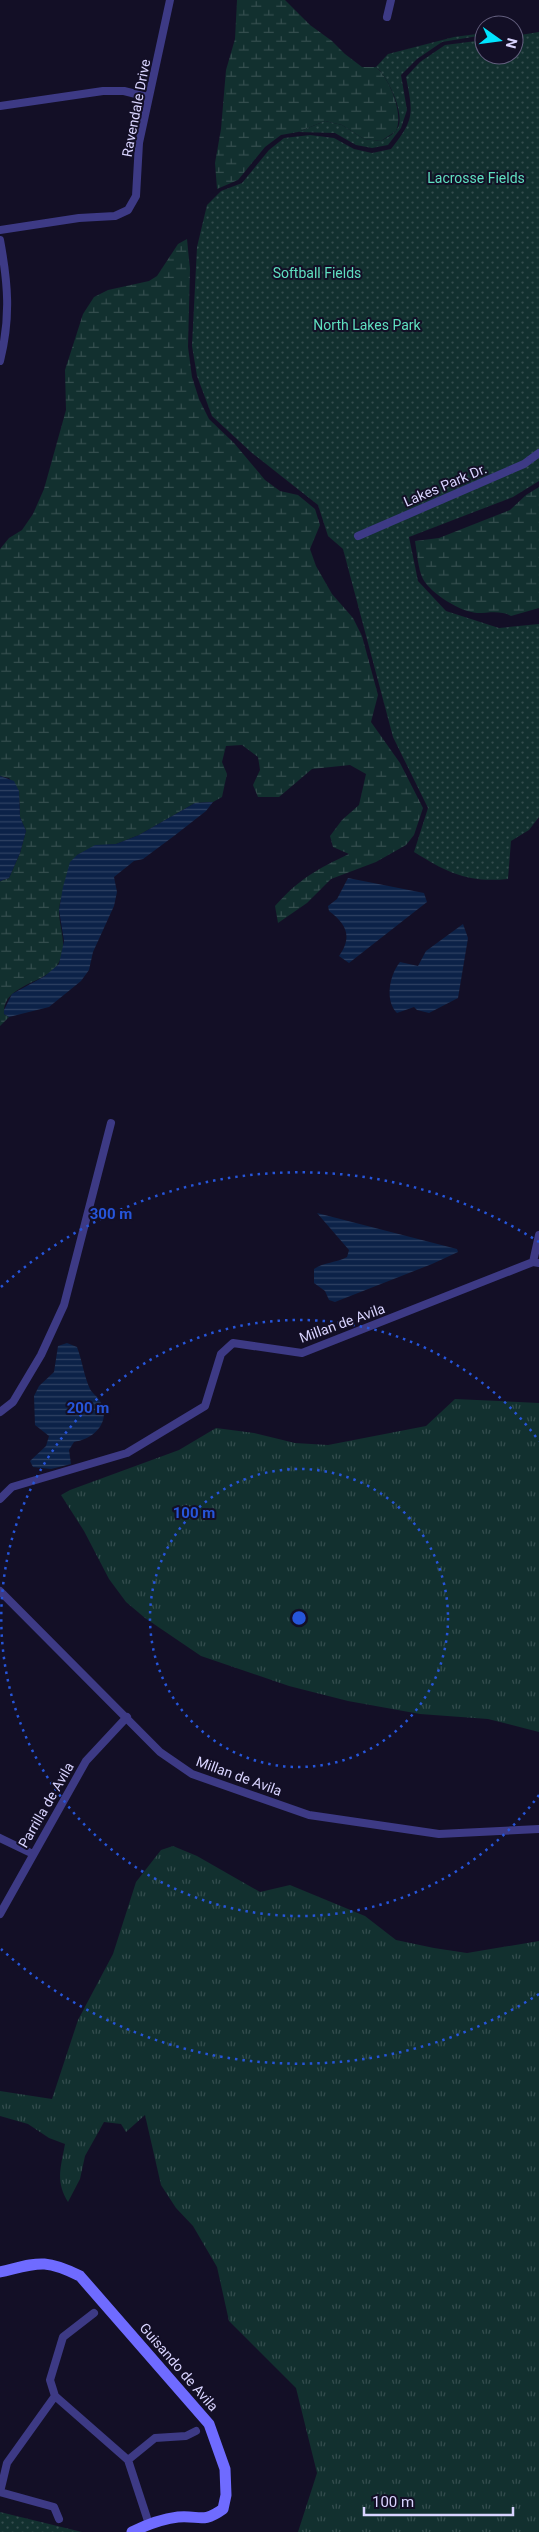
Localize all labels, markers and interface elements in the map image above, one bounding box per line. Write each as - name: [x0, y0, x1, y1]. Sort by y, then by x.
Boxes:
- north arrow: [474, 15, 524, 65]
- text: N: [503, 36, 521, 50]
- street label: Ravendale Drive: [119, 58, 153, 158]
- park label: Lacrosse Fields: [427, 170, 525, 186]
- park label: Softball Fields: [273, 265, 361, 281]
- park label: North Lakes Park: [313, 317, 422, 333]
- street label: Lakes Park Dr.: [401, 460, 489, 510]
- text: 300 m: [90, 1205, 132, 1223]
- street label: Millan de Avila: [297, 1300, 387, 1346]
- text: 200 m: [67, 1399, 109, 1417]
- text: 100 m: [173, 1504, 215, 1522]
- centre of rings: [290, 1609, 308, 1627]
- street label: Millan de Avila: [194, 1753, 284, 1799]
- street label: Parrilla de Avila: [15, 1759, 77, 1851]
- street label: Guisando de Avila: [136, 2320, 222, 2414]
- scale bar: [364, 2484, 513, 2516]
- text: 100 m: [372, 2493, 414, 2511]

